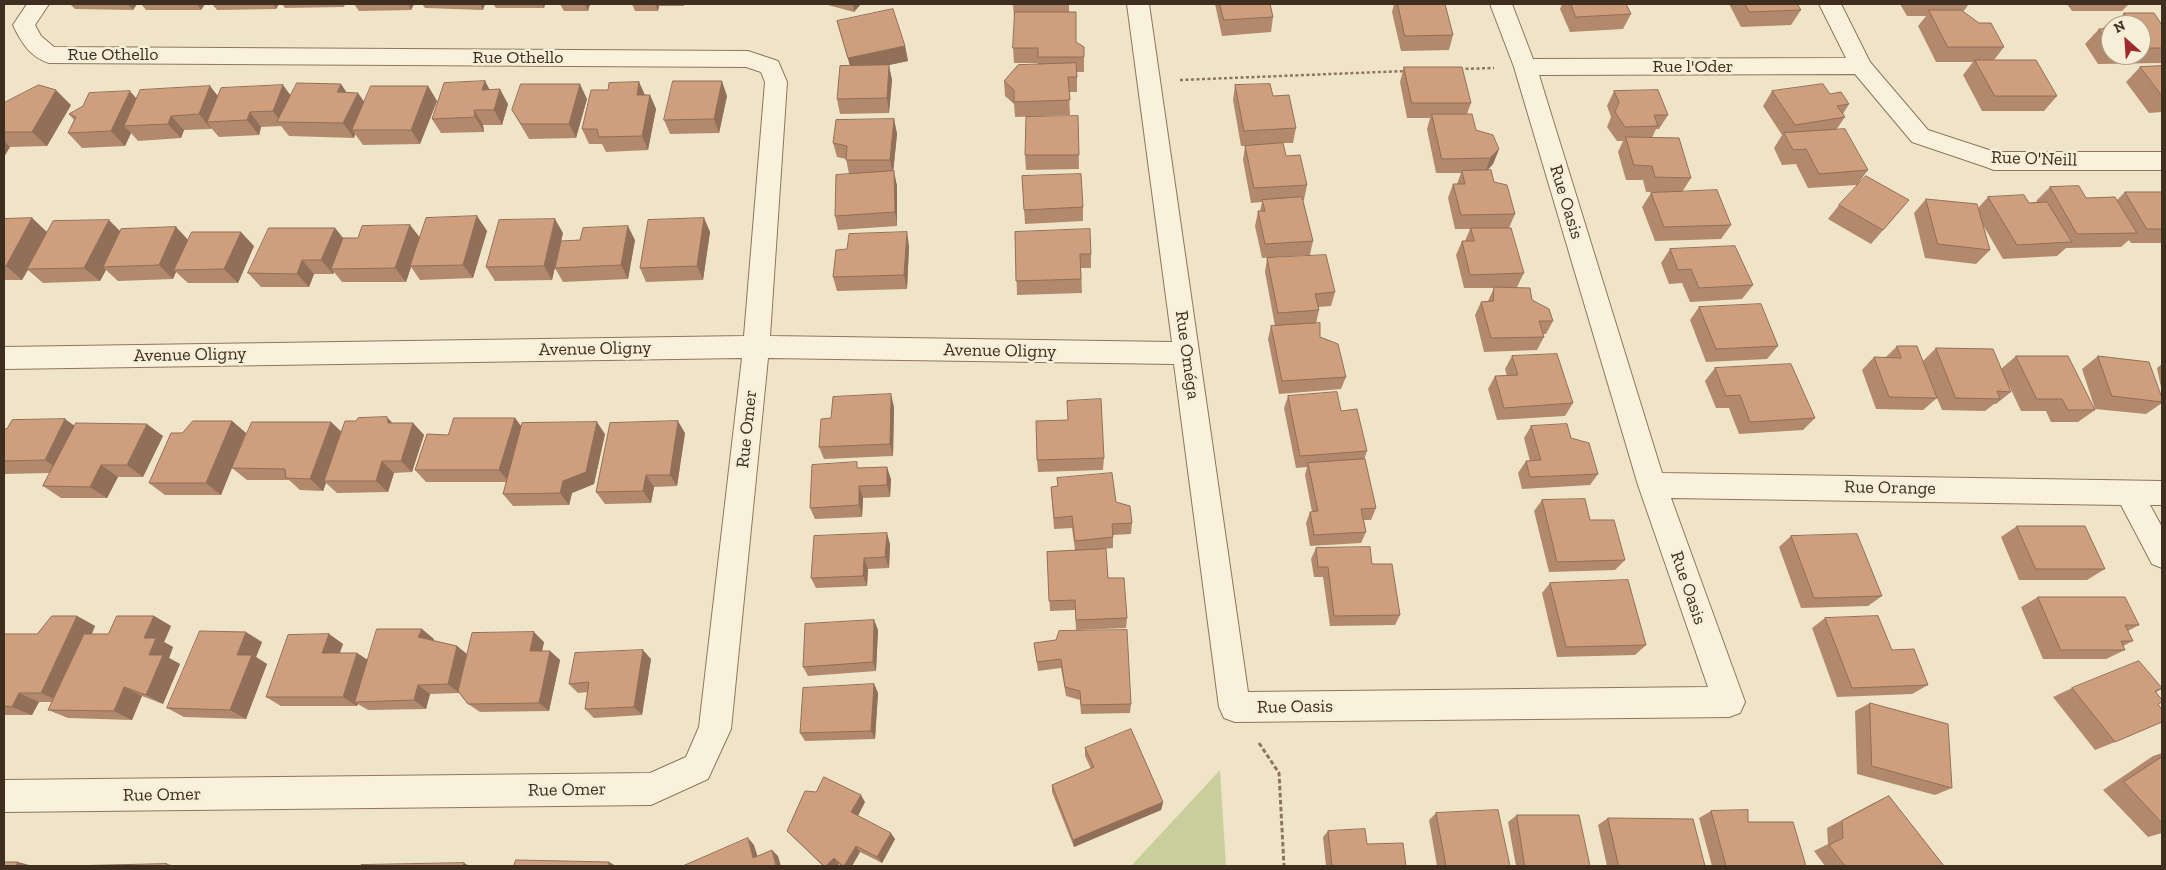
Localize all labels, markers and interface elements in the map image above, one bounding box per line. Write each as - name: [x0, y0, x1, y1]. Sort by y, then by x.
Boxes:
- north arrow: [2101, 15, 2151, 65]
- text: N: [2111, 17, 2128, 37]
- street label: Rue Othello: [68, 44, 158, 66]
- street label: Rue Othello: [473, 47, 563, 69]
- street label: Rue l'Oder: [1653, 56, 1733, 78]
- street label: Rue O'Neill: [1991, 147, 2077, 171]
- street label: Rue Oasis: [1545, 162, 1587, 242]
- street label: Rue Oméga: [1170, 309, 1204, 401]
- street label: Avenue Oligny: [538, 337, 652, 361]
- street label: Avenue Oligny: [943, 339, 1057, 363]
- street label: Avenue Oligny: [133, 343, 247, 367]
- street label: Rue Omer: [732, 389, 762, 469]
- street label: Rue Orange: [1844, 476, 1936, 500]
- street label: Rue Oasis: [1665, 548, 1711, 628]
- street label: Rue Oasis: [1257, 696, 1333, 718]
- street label: Rue Omer: [528, 779, 606, 801]
- street label: Rue Omer: [123, 784, 201, 806]

